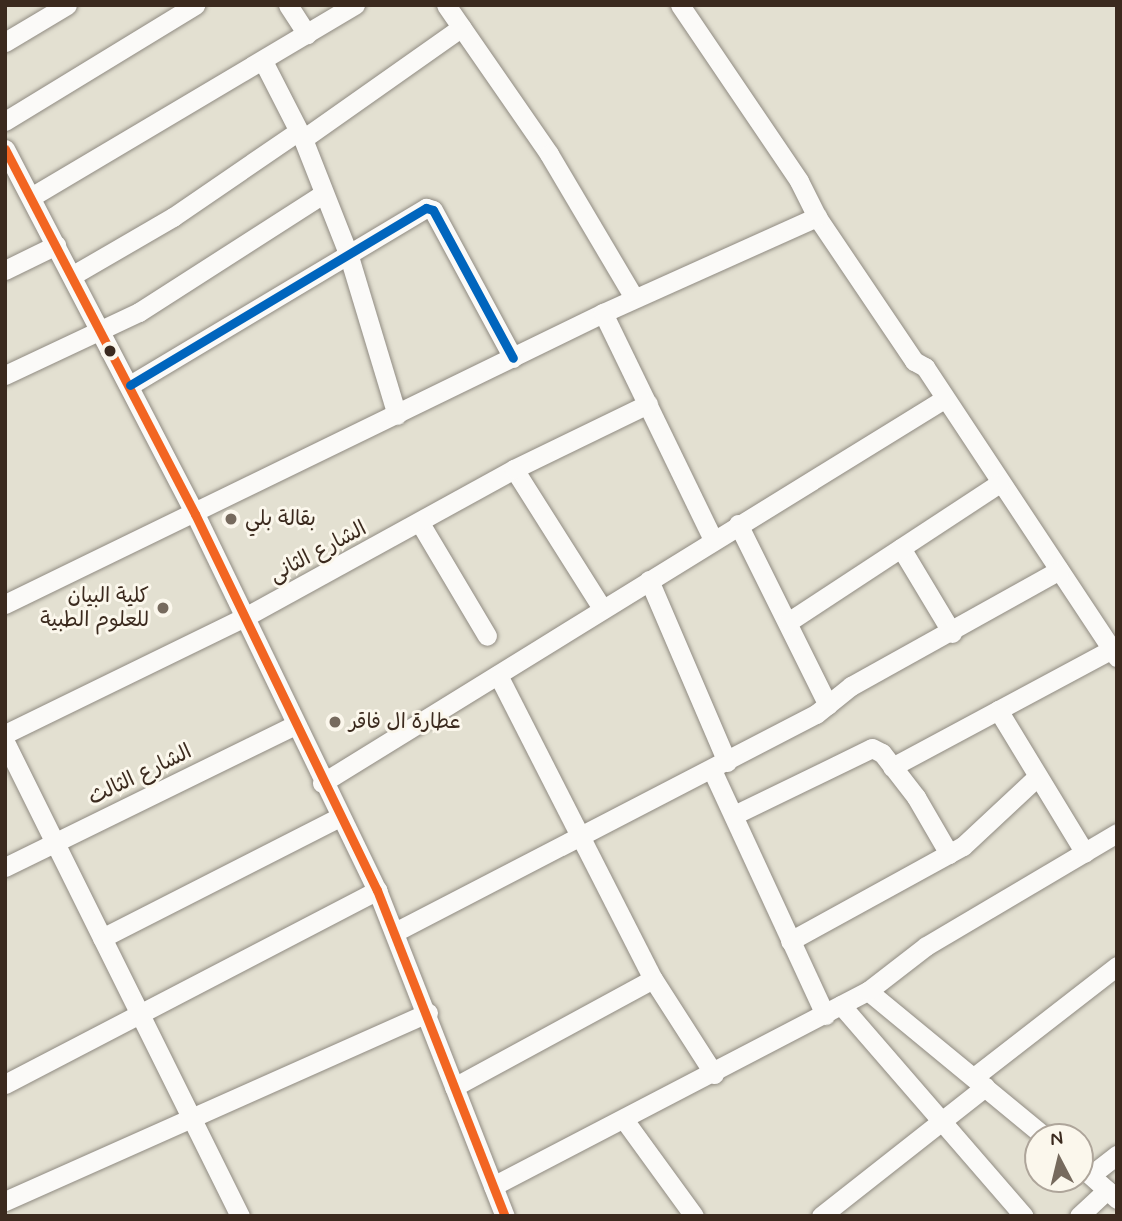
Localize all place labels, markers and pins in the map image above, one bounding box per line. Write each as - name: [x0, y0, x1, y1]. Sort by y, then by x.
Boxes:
- unlabelled marker: [103, 344, 117, 358]
- place label: بقالة بلي: [245, 506, 316, 532]
- marker: بقالة بلي: [223, 511, 239, 527]
- place label: كلية البيان للعلوم الطبية: [40, 583, 149, 633]
- marker: كلية البيان للعلوم الطبية: [155, 600, 171, 616]
- place label: عطارة ال فاقر: [349, 709, 461, 735]
- marker: عطارة ال فاقر: [327, 714, 343, 730]

